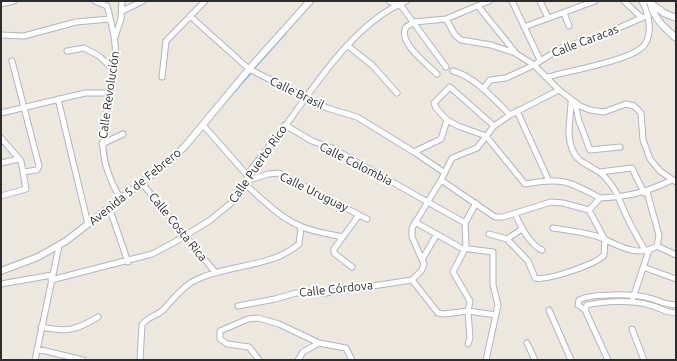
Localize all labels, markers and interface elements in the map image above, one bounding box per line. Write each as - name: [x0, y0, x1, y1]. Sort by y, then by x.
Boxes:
- street label: Calle Caracas: [550, 22, 620, 60]
- street label: Calle Revolución: [96, 50, 122, 140]
- street label: Calle Brasil: [267, 74, 327, 112]
- street label: Calle Puerto Rico: [226, 122, 290, 206]
- street label: Calle Colombia: [317, 139, 395, 189]
- street label: Avenida 5 de Febrero: [86, 145, 184, 229]
- street label: Calle Uruguay: [277, 169, 351, 215]
- street label: Calle Costa Rica: [146, 190, 210, 264]
- street label: Calle Córdova: [298, 278, 374, 300]

